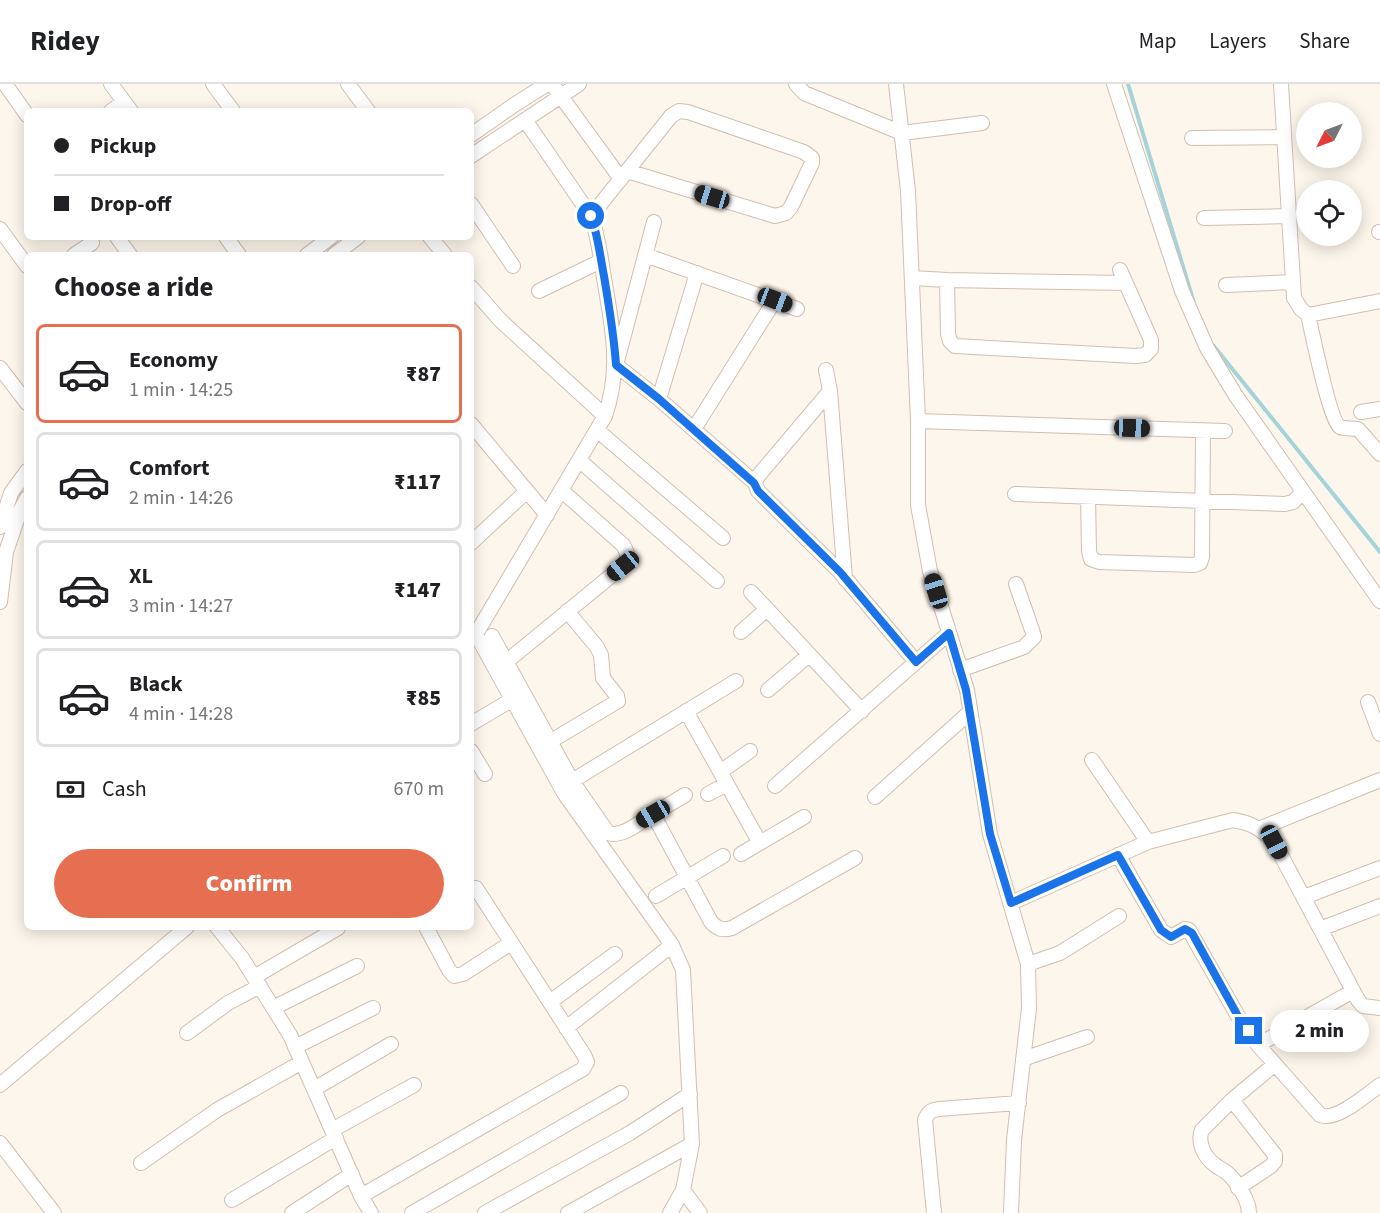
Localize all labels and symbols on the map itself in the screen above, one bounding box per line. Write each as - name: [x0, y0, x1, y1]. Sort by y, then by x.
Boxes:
- north arrow: [1296, 102, 1362, 168]
- car: [692, 183, 732, 211]
- route start: [577, 202, 604, 229]
- car: [755, 285, 795, 315]
- car: [1114, 418, 1150, 438]
- car: [603, 548, 643, 584]
- car: [922, 571, 950, 611]
- car: [633, 797, 673, 831]
- car: [1258, 822, 1290, 862]
- callout: 2 min: [1270, 1010, 1369, 1052]
- route end: [1235, 1017, 1262, 1044]

